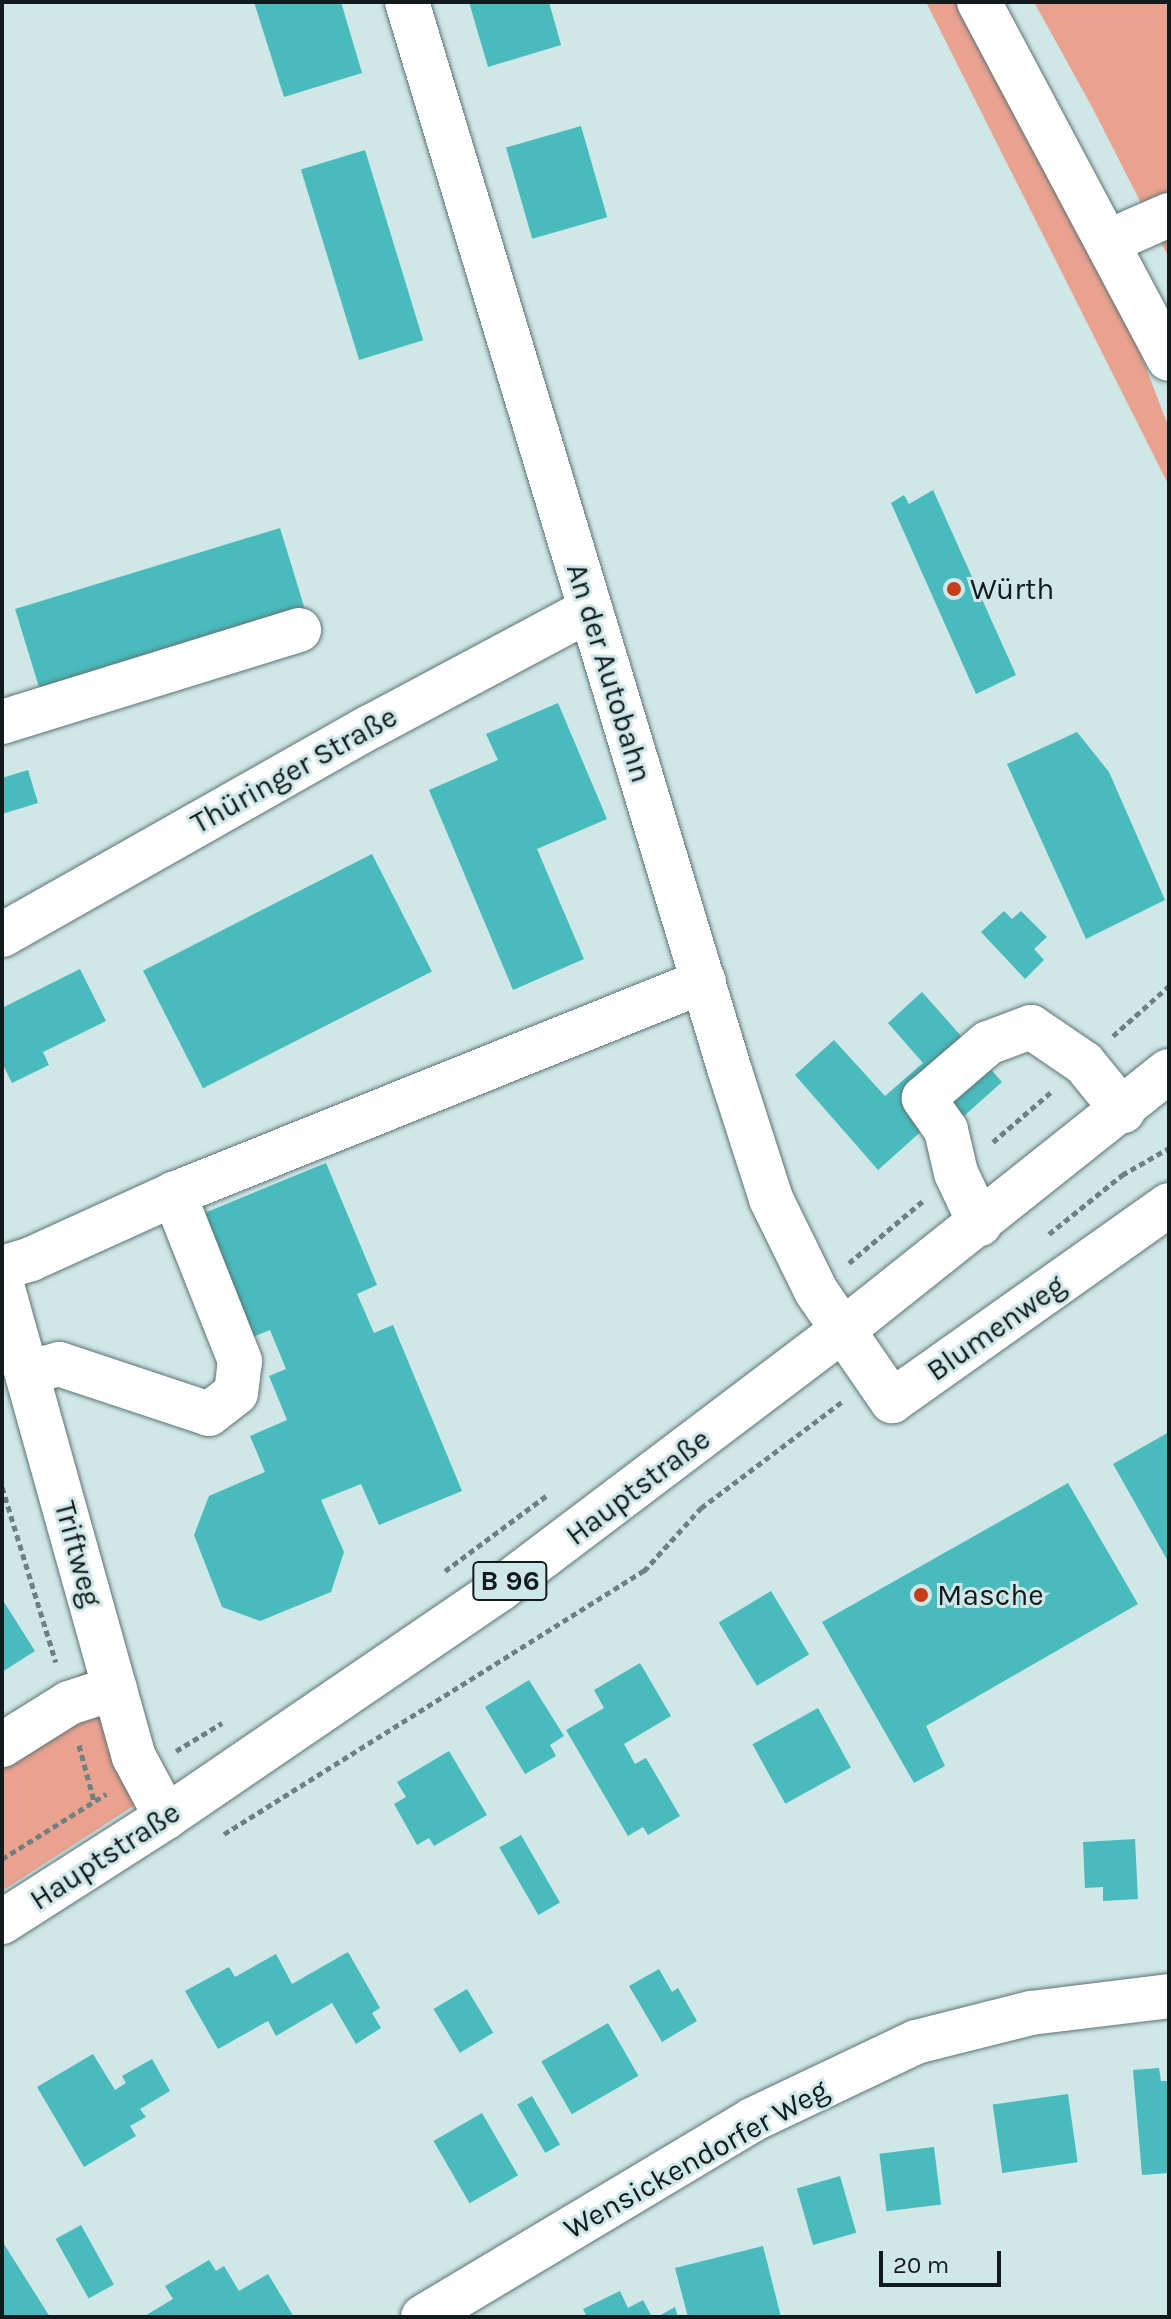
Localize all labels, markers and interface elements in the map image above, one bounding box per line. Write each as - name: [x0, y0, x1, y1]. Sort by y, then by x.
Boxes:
- street label: An der Autobahn: [559, 559, 659, 787]
- place label: Würth: [970, 571, 1054, 607]
- marker: Würth: [945, 580, 963, 598]
- street label: Thüringer Straße: [185, 698, 403, 842]
- street label: Blumenweg: [920, 1267, 1072, 1389]
- street label: Hauptstraße: [559, 1421, 717, 1553]
- street label: Triftweg: [47, 1497, 109, 1611]
- road number: B 96: [472, 1557, 548, 1605]
- place label: Masche: [937, 1577, 1044, 1613]
- marker: Masche: [912, 1586, 930, 1604]
- street label: Hauptstraße: [23, 1794, 187, 1918]
- street label: Wensickendorfer Weg: [557, 2071, 835, 2247]
- scale bar: [883, 2235, 1005, 2285]
- text: 20 m: [893, 2251, 949, 2279]

